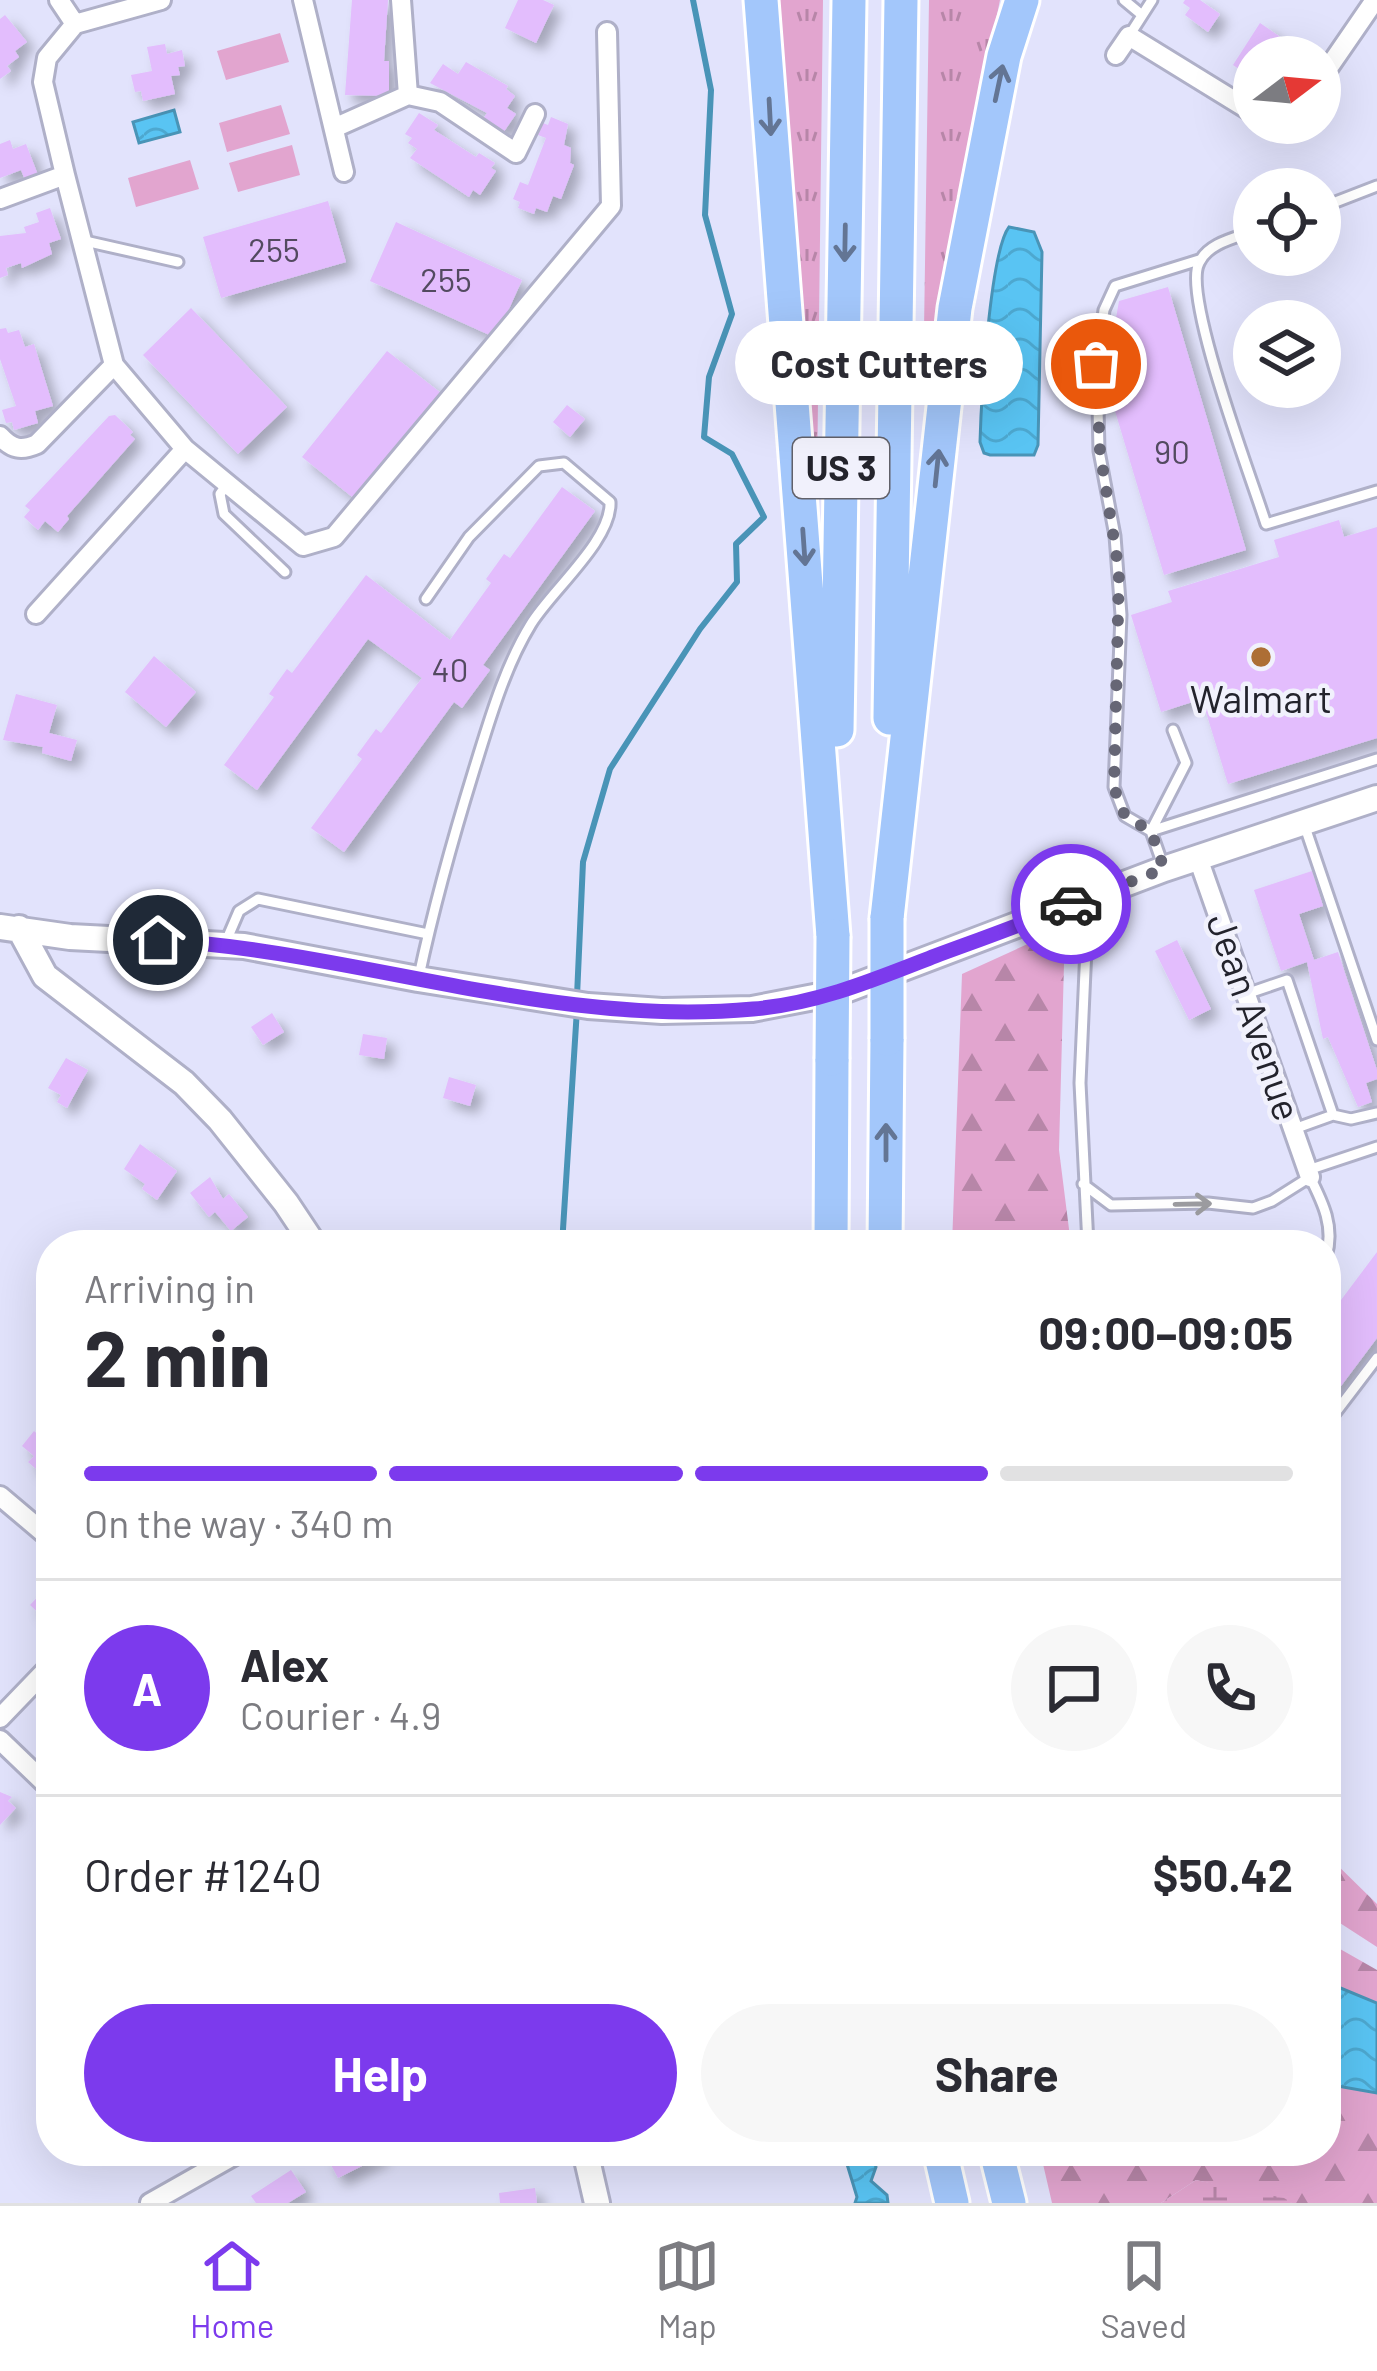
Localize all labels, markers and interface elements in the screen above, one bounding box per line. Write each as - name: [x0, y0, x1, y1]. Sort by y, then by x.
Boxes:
- north arrow: [1233, 36, 1341, 144]
- map controls: [1233, 36, 1341, 408]
- one-way arrow: [988, 64, 1011, 102]
- one-way arrow: [759, 97, 782, 136]
- button: locate: [1233, 168, 1341, 276]
- one-way arrow: [834, 223, 856, 262]
- house number: 255: [248, 229, 300, 269]
- house number: 255: [420, 259, 472, 299]
- button: layers: [1233, 300, 1341, 408]
- pin: [1045, 313, 1147, 415]
- callout: Cost Cutters: [736, 322, 1024, 406]
- icon: bag: [1063, 331, 1129, 397]
- text: Cost Cutters: [770, 339, 988, 386]
- house number: 90: [1154, 431, 1190, 471]
- road number: US 3: [793, 438, 889, 498]
- one-way arrow: [926, 449, 949, 488]
- one-way arrow: [792, 527, 815, 566]
- marker: Walmart: [1248, 644, 1274, 670]
- house number: 40: [432, 649, 468, 689]
- place label: Walmart: [1190, 674, 1332, 721]
- courier: [1011, 844, 1131, 964]
- icon: car: [1038, 871, 1104, 937]
- pin: [107, 889, 209, 991]
- icon: home: [125, 907, 191, 973]
- street label: Jean Avenue: [1198, 907, 1313, 1126]
- one-way arrow: [875, 1123, 897, 1162]
- one-way arrow: [1173, 1193, 1212, 1215]
- text: Arriving in: [84, 1264, 255, 1311]
- text: 09:00–09:05: [1039, 1305, 1293, 1359]
- text: 2 min: [84, 1309, 271, 1403]
- text: On the way · 340 m: [84, 1499, 393, 1546]
- button: chat: [1011, 1625, 1137, 1751]
- button: phone: [1167, 1625, 1293, 1751]
- text: Alex: [240, 1637, 329, 1691]
- text: A: [132, 1661, 162, 1715]
- text: Courier · 4.9: [240, 1691, 441, 1738]
- text: Order #1240: [84, 1847, 322, 1901]
- text: $50.42: [1153, 1847, 1293, 1901]
- button: Help: [84, 2004, 677, 2142]
- button: Share: [701, 2004, 1293, 2142]
- tab: Home: [190, 2233, 274, 2345]
- tab: Map: [654, 2233, 720, 2345]
- tab: Saved: [1100, 2233, 1187, 2345]

